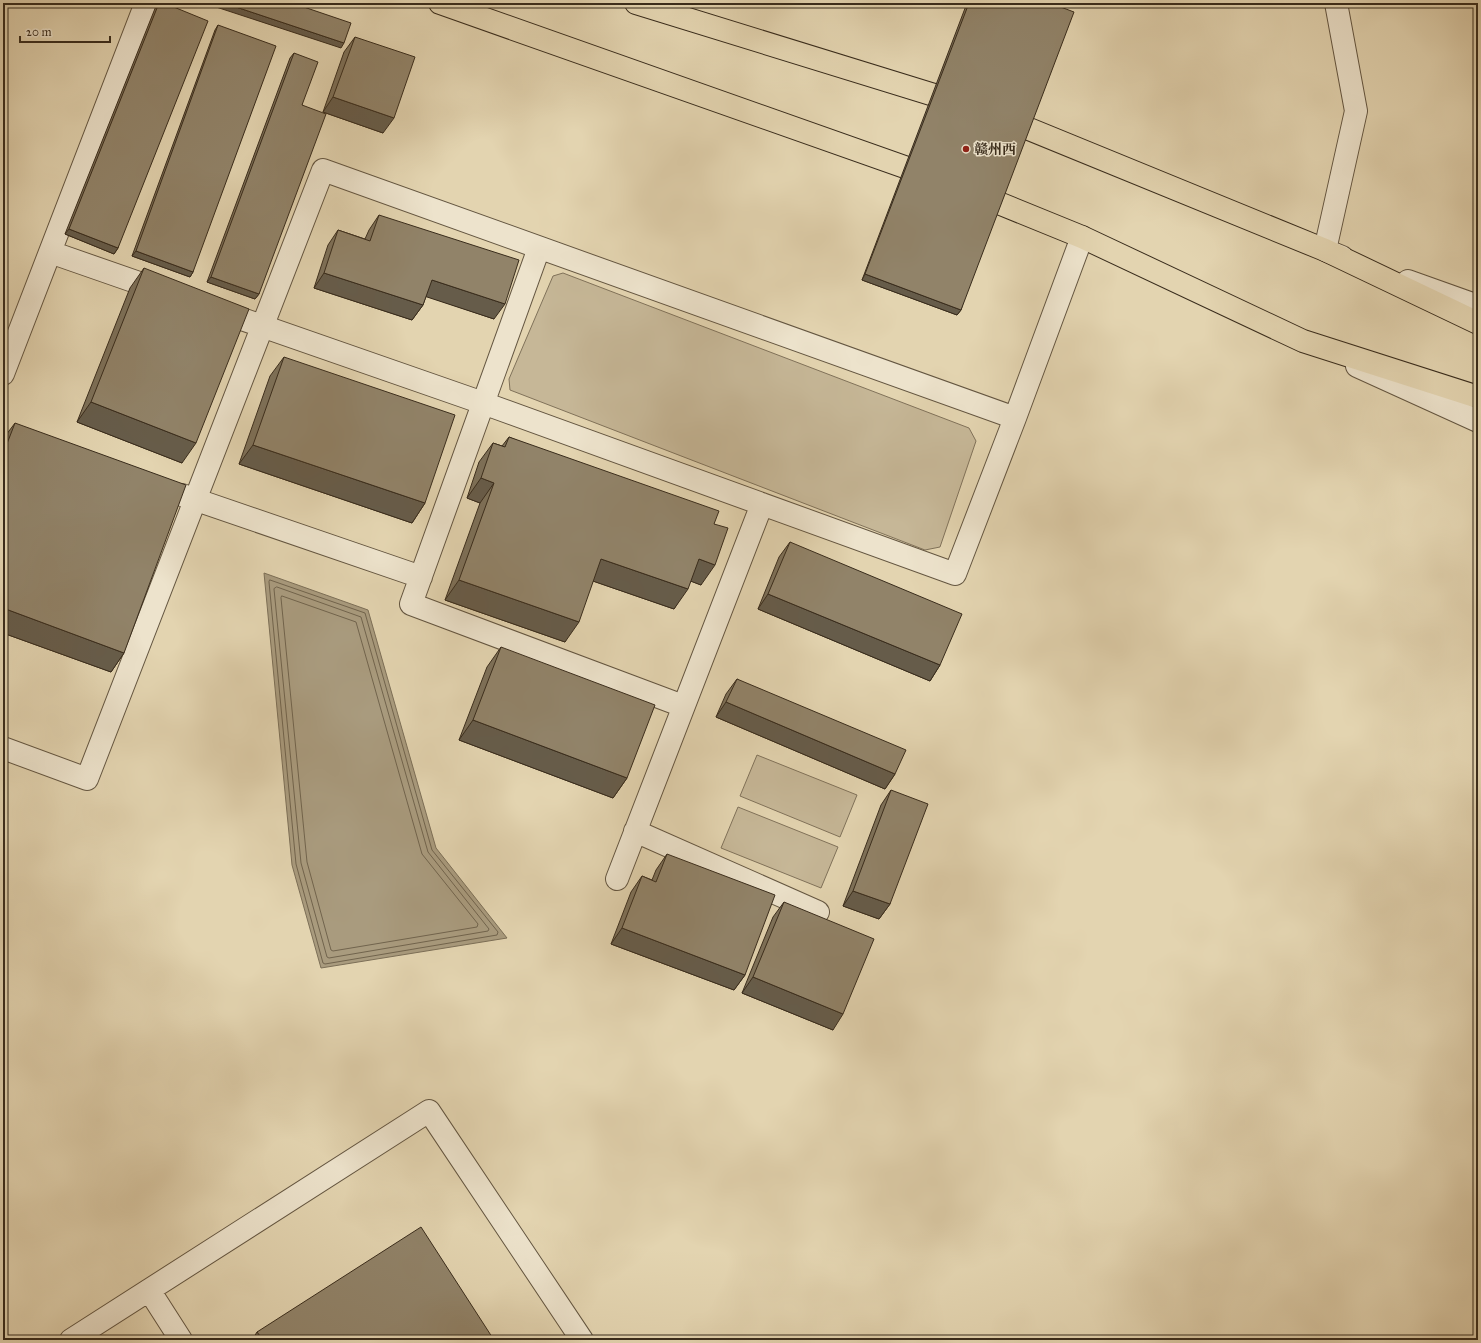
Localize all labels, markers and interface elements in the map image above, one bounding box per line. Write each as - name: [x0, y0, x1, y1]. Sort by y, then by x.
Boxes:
- scale bar: [20, 18, 110, 44]
- text: 20 m: [26, 25, 52, 39]
- place label: 赣州西: [974, 141, 1016, 158]
- marker: 赣州西: [961, 144, 971, 154]

